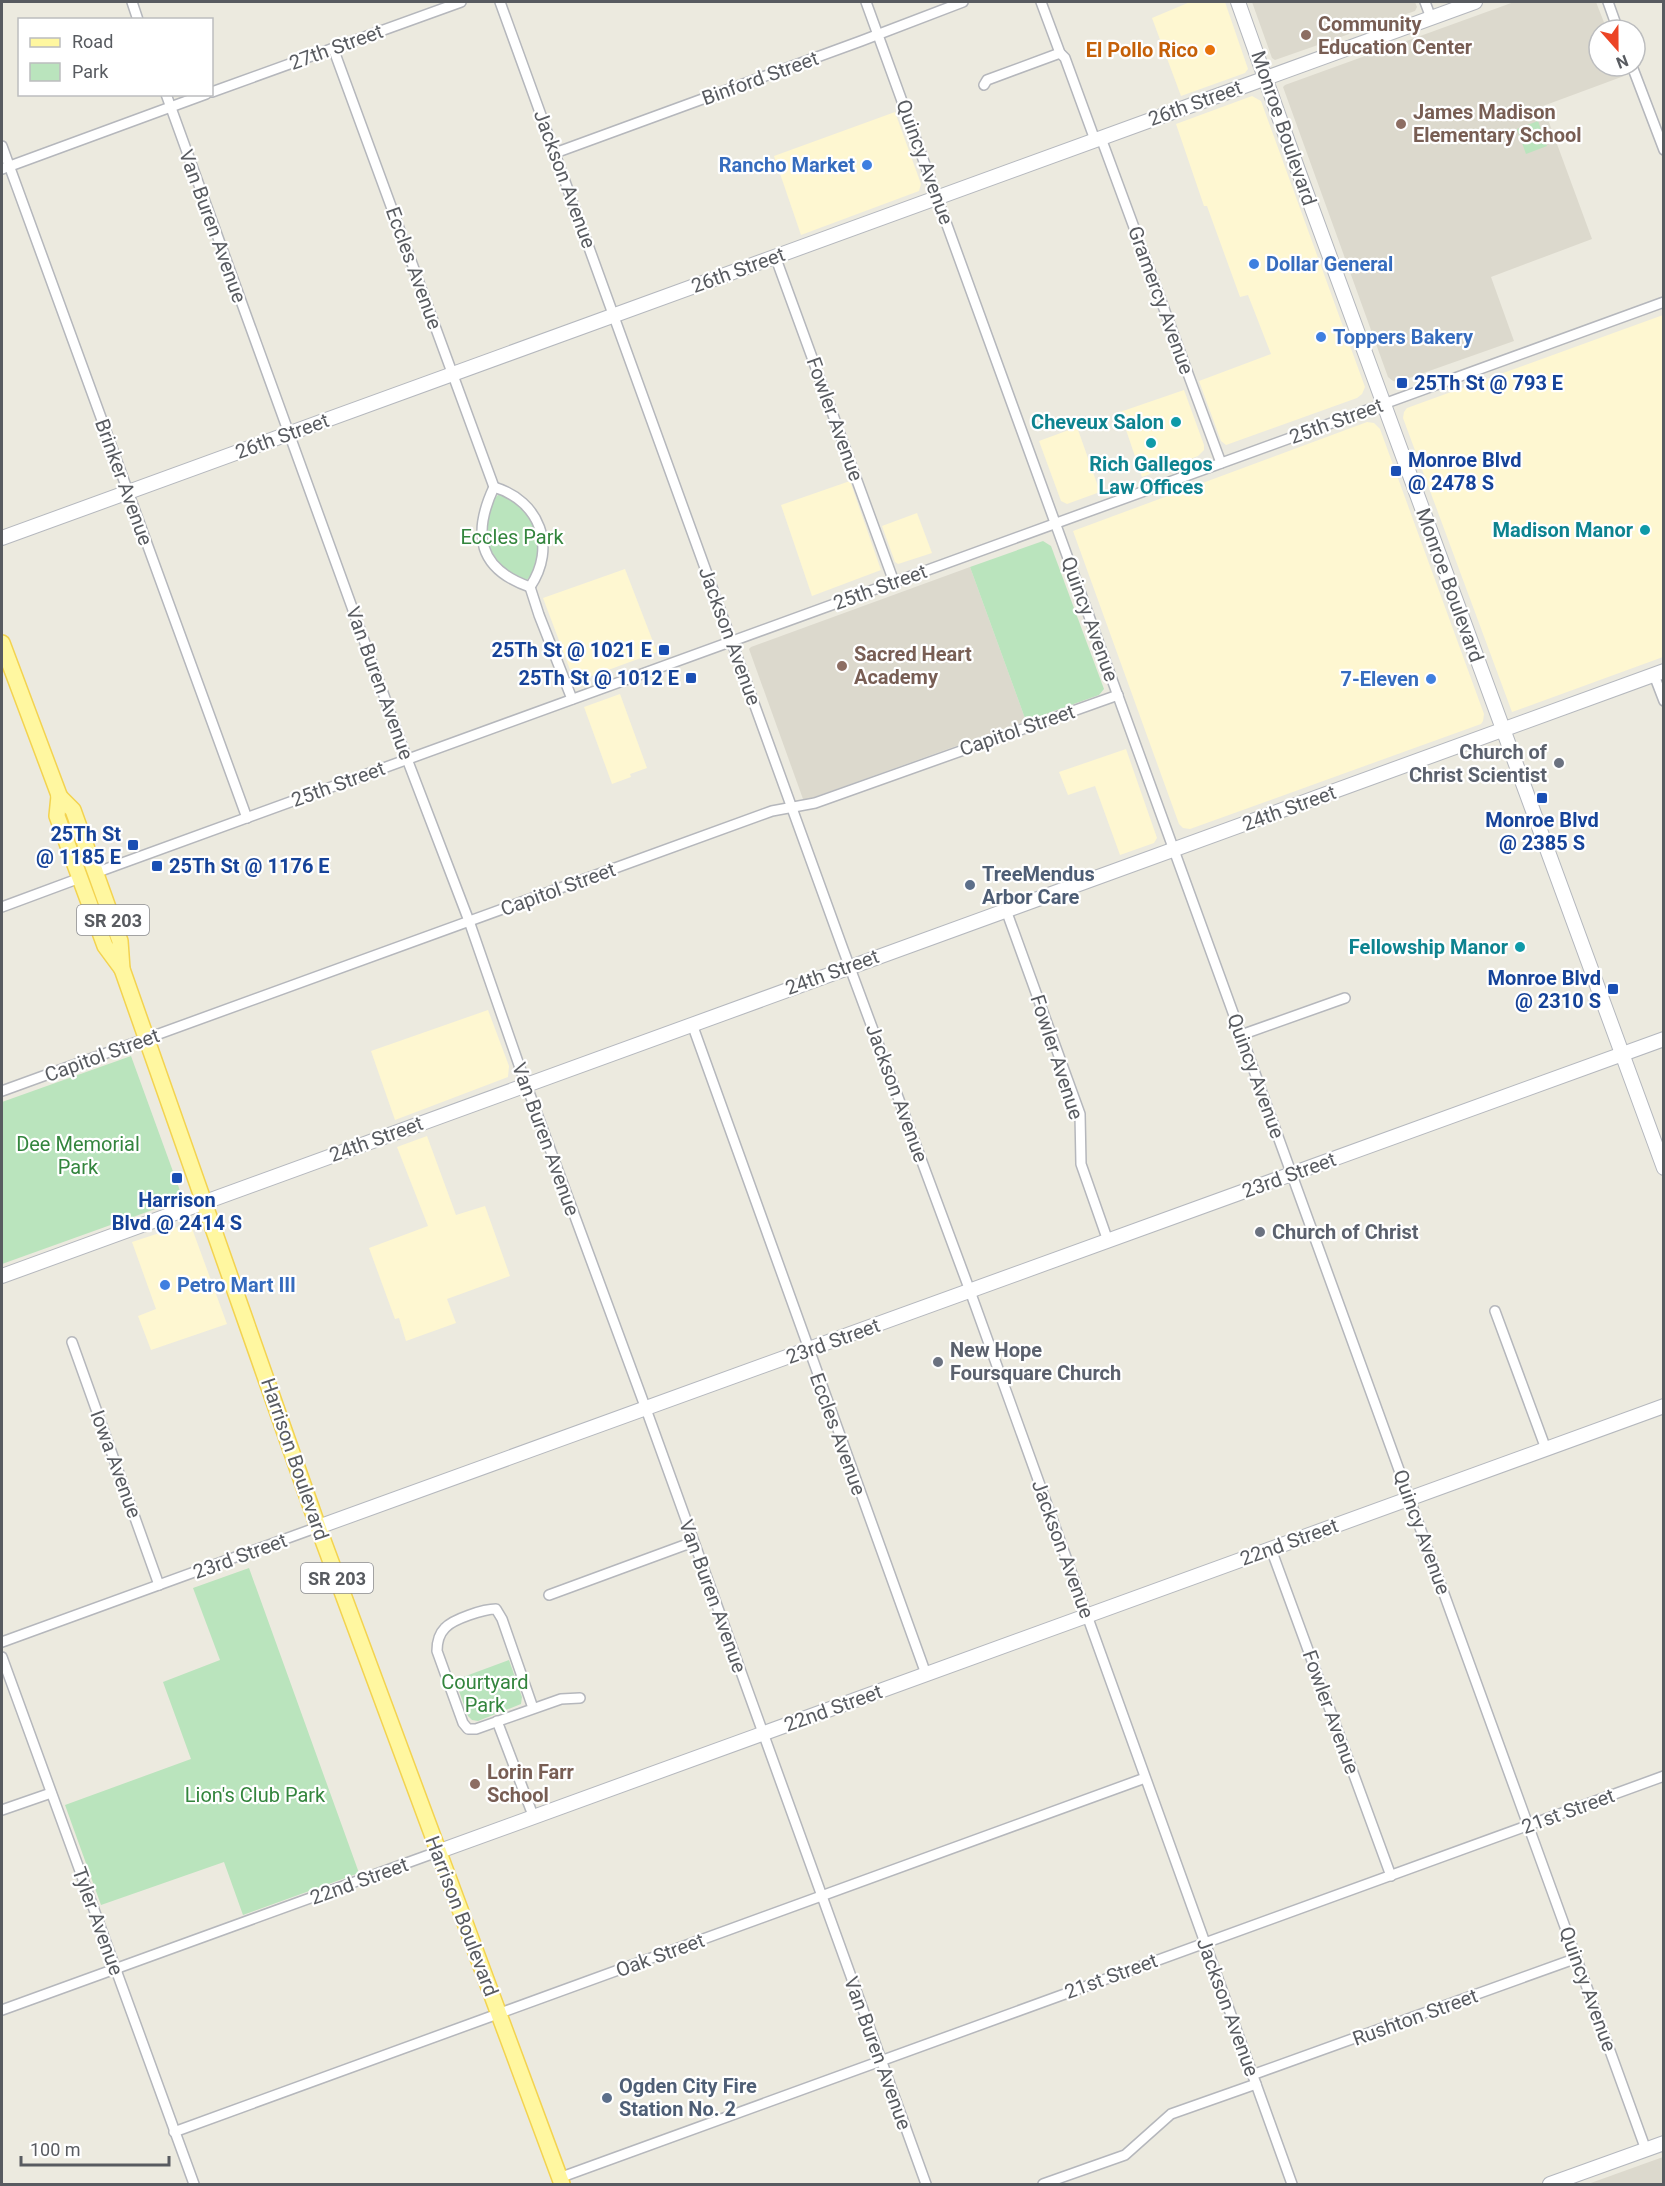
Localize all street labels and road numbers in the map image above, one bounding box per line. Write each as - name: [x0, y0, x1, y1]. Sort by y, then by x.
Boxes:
- street label: 27th Street: [286, 19, 386, 75]
- street label: Binford Street: [698, 46, 822, 110]
- street label: Monroe Boulevard: [1246, 48, 1322, 208]
- street label: 26th Street: [1145, 75, 1245, 131]
- street label: Quincy Avenue: [891, 96, 959, 228]
- street label: Jackson Avenue: [529, 106, 601, 252]
- street label: Van Buren Avenue: [174, 146, 252, 306]
- street label: Eccles Avenue: [381, 204, 447, 332]
- street label: Gramercy Avenue: [1123, 223, 1199, 377]
- street label: 26th Street: [688, 242, 788, 298]
- street label: Fowler Avenue: [802, 354, 868, 484]
- street label: 25th Street: [1286, 393, 1386, 449]
- street label: 26th Street: [232, 408, 332, 464]
- street label: Brinker Avenue: [90, 415, 158, 549]
- street label: Monroe Boulevard: [1411, 505, 1489, 665]
- street label: Quincy Avenue: [1056, 553, 1124, 685]
- street label: 25th Street: [830, 559, 930, 615]
- street label: Jackson Avenue: [694, 563, 766, 709]
- street label: Van Buren Avenue: [341, 603, 419, 763]
- street label: Capitol Street: [956, 699, 1078, 761]
- street label: 25th Street: [288, 756, 388, 812]
- street label: 24th Street: [1239, 780, 1339, 836]
- street label: Capitol Street: [497, 857, 619, 921]
- road number: SR 203: [77, 905, 149, 935]
- street label: 24th Street: [782, 944, 882, 1000]
- street label: Fowler Avenue: [1026, 992, 1088, 1122]
- street label: Quincy Avenue: [1222, 1010, 1290, 1142]
- street label: Jackson Avenue: [861, 1020, 933, 1166]
- street label: Capitol Street: [41, 1023, 163, 1087]
- street label: Van Buren Avenue: [507, 1059, 585, 1219]
- street label: 24th Street: [326, 1111, 426, 1167]
- street label: 23rd Street: [1239, 1147, 1339, 1203]
- street label: 23rd Street: [783, 1313, 883, 1369]
- street label: Eccles Avenue: [805, 1370, 871, 1498]
- street label: Harrison Boulevard: [256, 1375, 334, 1543]
- street label: Iowa Avenue: [85, 1407, 147, 1521]
- street label: Quincy Avenue: [1388, 1466, 1456, 1598]
- street label: Jackson Avenue: [1027, 1476, 1099, 1622]
- street label: 22nd Street: [1237, 1513, 1341, 1571]
- street label: Van Buren Avenue: [674, 1516, 752, 1676]
- street label: 23rd Street: [190, 1528, 290, 1584]
- road number: SR 203: [301, 1563, 373, 1593]
- street label: Fowler Avenue: [1298, 1647, 1364, 1777]
- street label: 22nd Street: [781, 1679, 885, 1737]
- street label: 21st Street: [1518, 1783, 1618, 1839]
- street label: Harrison Boulevard: [420, 1832, 504, 2000]
- street label: 22nd Street: [307, 1852, 411, 1910]
- street label: Tyler Avenue: [67, 1864, 129, 1978]
- street label: Quincy Avenue: [1554, 1923, 1622, 2055]
- street label: Oak Street: [612, 1928, 708, 1982]
- street label: Jackson Avenue: [1192, 1934, 1264, 2080]
- street label: 21st Street: [1061, 1948, 1161, 2004]
- street label: Van Buren Avenue: [839, 1973, 917, 2133]
- street label: Rushton Street: [1349, 1983, 1481, 2051]

